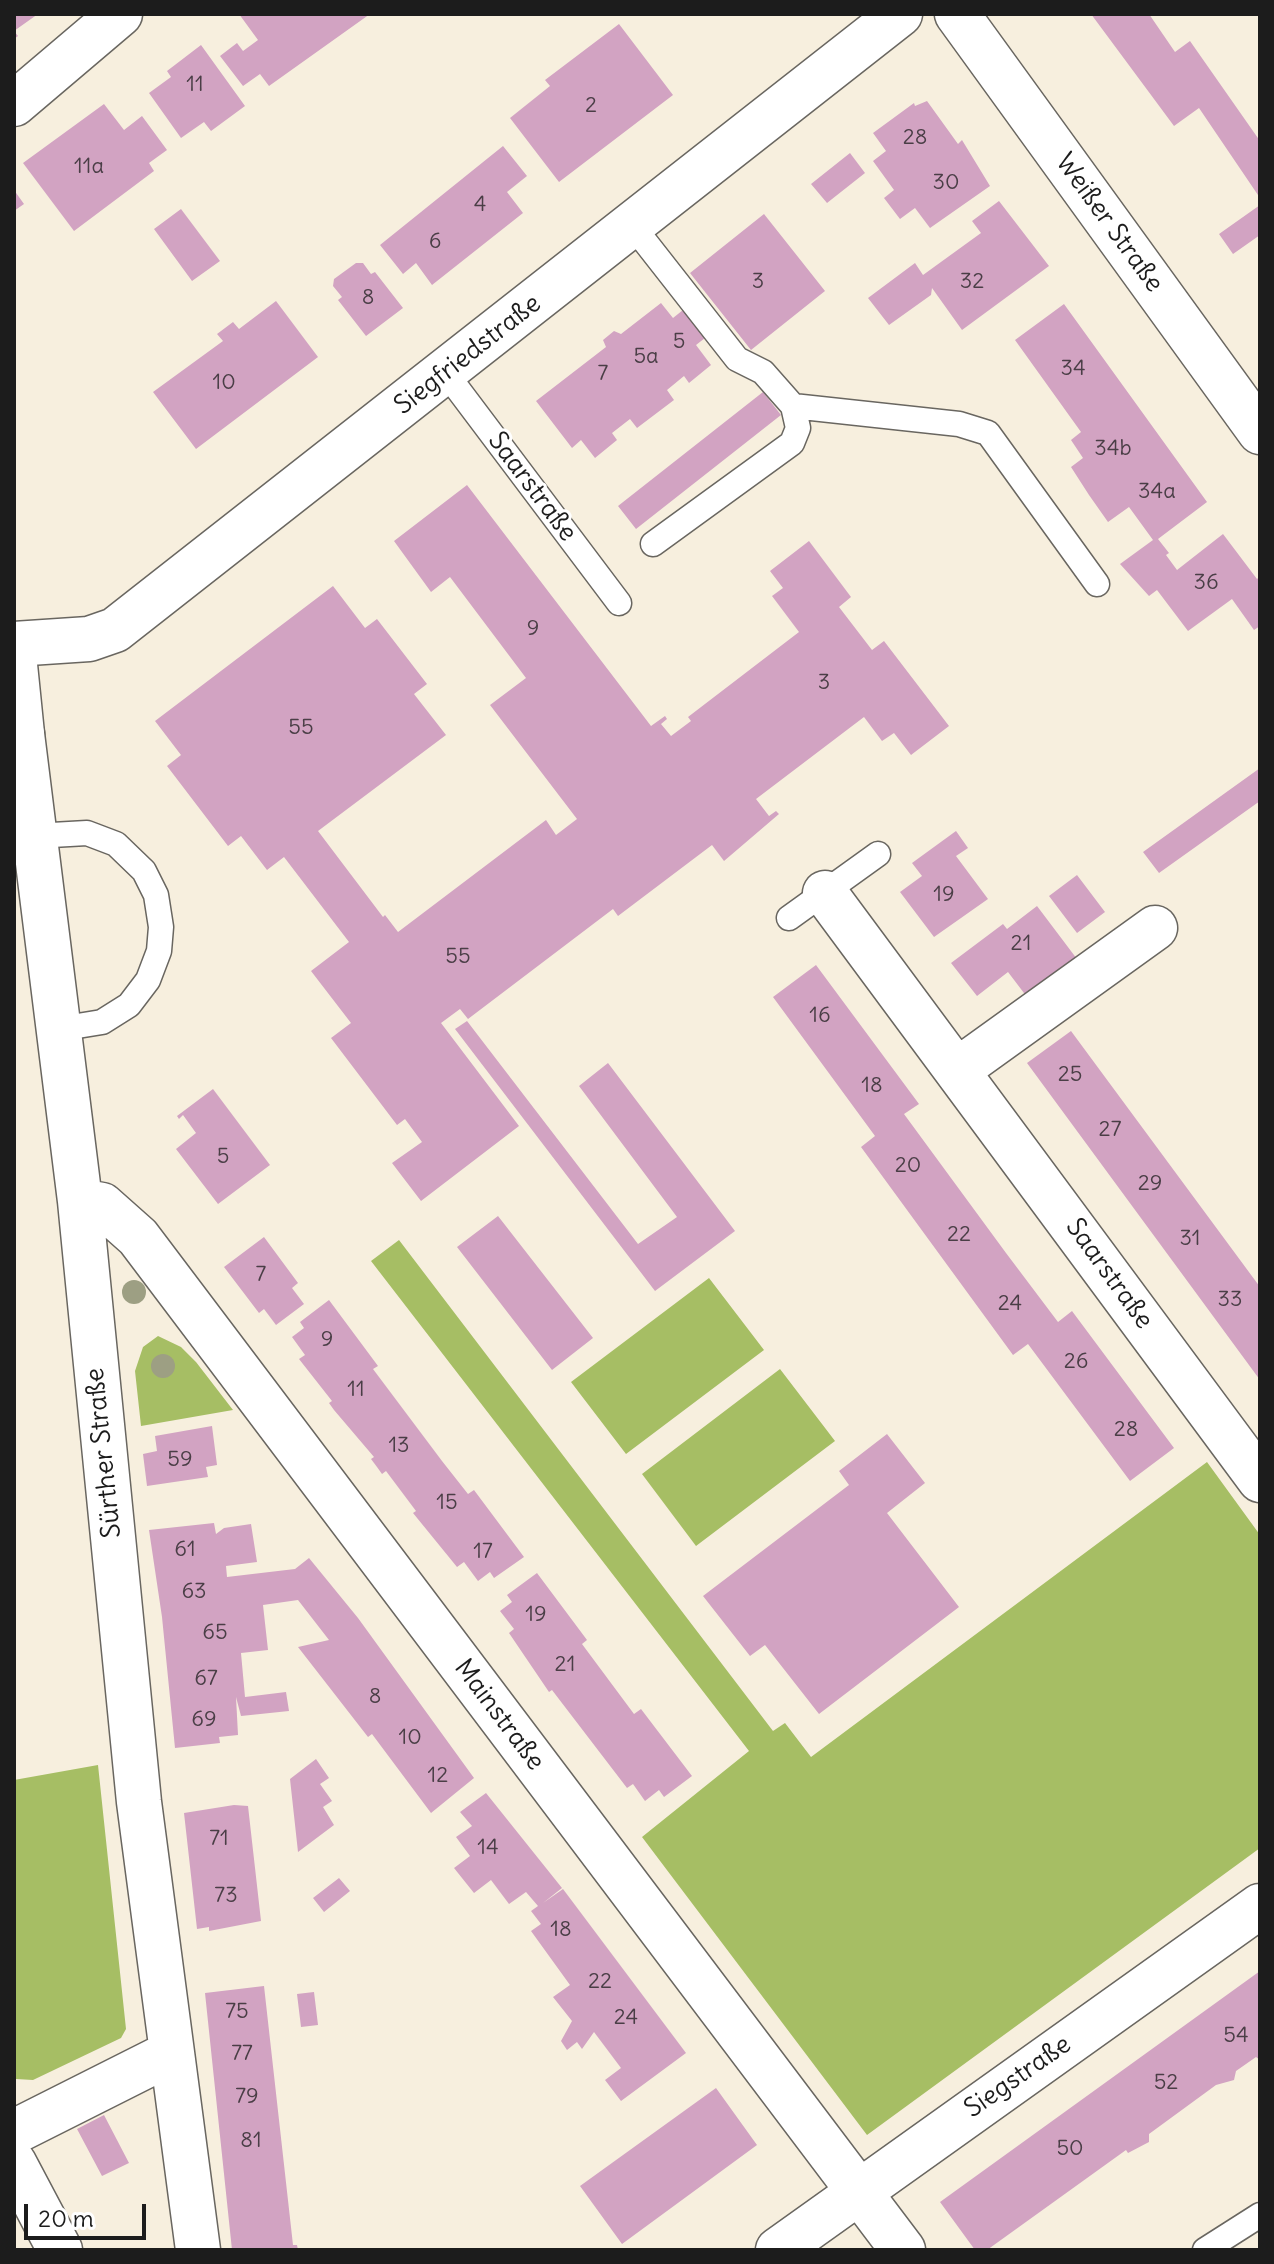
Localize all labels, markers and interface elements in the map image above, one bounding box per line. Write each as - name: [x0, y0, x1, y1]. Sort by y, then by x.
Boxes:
- house number: 11: [186, 72, 204, 98]
- house number: 2: [585, 93, 597, 119]
- house number: 28: [903, 125, 927, 151]
- street label: Weißer Straße: [1048, 148, 1170, 298]
- house number: 11a: [74, 154, 104, 180]
- house number: 30: [933, 170, 959, 196]
- house number: 4: [474, 192, 486, 218]
- house number: 6: [429, 229, 441, 255]
- house number: 3: [752, 269, 764, 295]
- house number: 32: [960, 269, 984, 295]
- house number: 8: [362, 285, 374, 311]
- street label: Siegfriedstraße: [389, 288, 547, 422]
- house number: 5: [673, 329, 685, 355]
- house number: 5a: [633, 344, 659, 370]
- house number: 34: [1060, 356, 1086, 382]
- house number: 7: [598, 361, 608, 387]
- house number: 10: [212, 370, 236, 396]
- street label: Saarstraße: [481, 426, 583, 548]
- house number: 34b: [1094, 436, 1132, 462]
- house number: 34a: [1138, 479, 1176, 505]
- house number: 36: [1193, 570, 1219, 596]
- house number: 9: [527, 616, 539, 642]
- house number: 3: [818, 670, 830, 696]
- house number: 55: [288, 715, 314, 741]
- house number: 19: [933, 882, 955, 908]
- house number: 21: [1011, 931, 1031, 957]
- house number: 55: [445, 944, 471, 970]
- house number: 16: [809, 1003, 831, 1029]
- house number: 25: [1058, 1062, 1082, 1088]
- house number: 18: [861, 1073, 883, 1099]
- house number: 27: [1099, 1117, 1121, 1143]
- house number: 5: [217, 1144, 229, 1170]
- house number: 20: [895, 1153, 921, 1179]
- house number: 29: [1138, 1171, 1162, 1197]
- street label: Saarstraße: [1059, 1213, 1159, 1335]
- house number: 22: [947, 1222, 971, 1248]
- house number: 31: [1180, 1226, 1200, 1252]
- house number: 7: [256, 1262, 266, 1288]
- house number: 33: [1218, 1287, 1242, 1313]
- house number: 24: [998, 1291, 1022, 1317]
- house number: 9: [321, 1327, 333, 1353]
- house number: 26: [1064, 1349, 1088, 1375]
- street label: Sürther Straße: [80, 1366, 128, 1540]
- house number: 11: [347, 1377, 365, 1403]
- house number: 28: [1114, 1417, 1138, 1443]
- house number: 13: [388, 1433, 410, 1459]
- house number: 59: [167, 1447, 193, 1473]
- house number: 15: [436, 1490, 458, 1516]
- house number: 61: [174, 1537, 196, 1563]
- house number: 17: [473, 1539, 493, 1565]
- house number: 63: [181, 1579, 207, 1605]
- house number: 19: [525, 1602, 547, 1628]
- house number: 65: [202, 1620, 228, 1646]
- house number: 21: [555, 1652, 575, 1678]
- street label: Mainstraße: [447, 1653, 551, 1777]
- house number: 67: [194, 1666, 218, 1692]
- house number: 8: [369, 1684, 381, 1710]
- house number: 69: [191, 1707, 217, 1733]
- house number: 10: [398, 1725, 422, 1751]
- house number: 12: [428, 1763, 448, 1789]
- house number: 71: [209, 1826, 229, 1852]
- house number: 14: [477, 1835, 499, 1861]
- house number: 73: [214, 1883, 238, 1909]
- house number: 18: [550, 1917, 572, 1943]
- house number: 22: [588, 1969, 612, 1995]
- house number: 75: [225, 1999, 249, 2025]
- house number: 24: [614, 2005, 638, 2031]
- house number: 54: [1223, 2023, 1249, 2049]
- street label: Siegstraße: [959, 2029, 1077, 2125]
- house number: 77: [231, 2041, 253, 2067]
- house number: 52: [1154, 2070, 1178, 2096]
- house number: 79: [235, 2084, 259, 2110]
- house number: 81: [240, 2128, 262, 2154]
- house number: 50: [1056, 2136, 1084, 2162]
- scale bar: [28, 2188, 150, 2238]
- text: 20 m: [38, 2203, 94, 2233]

